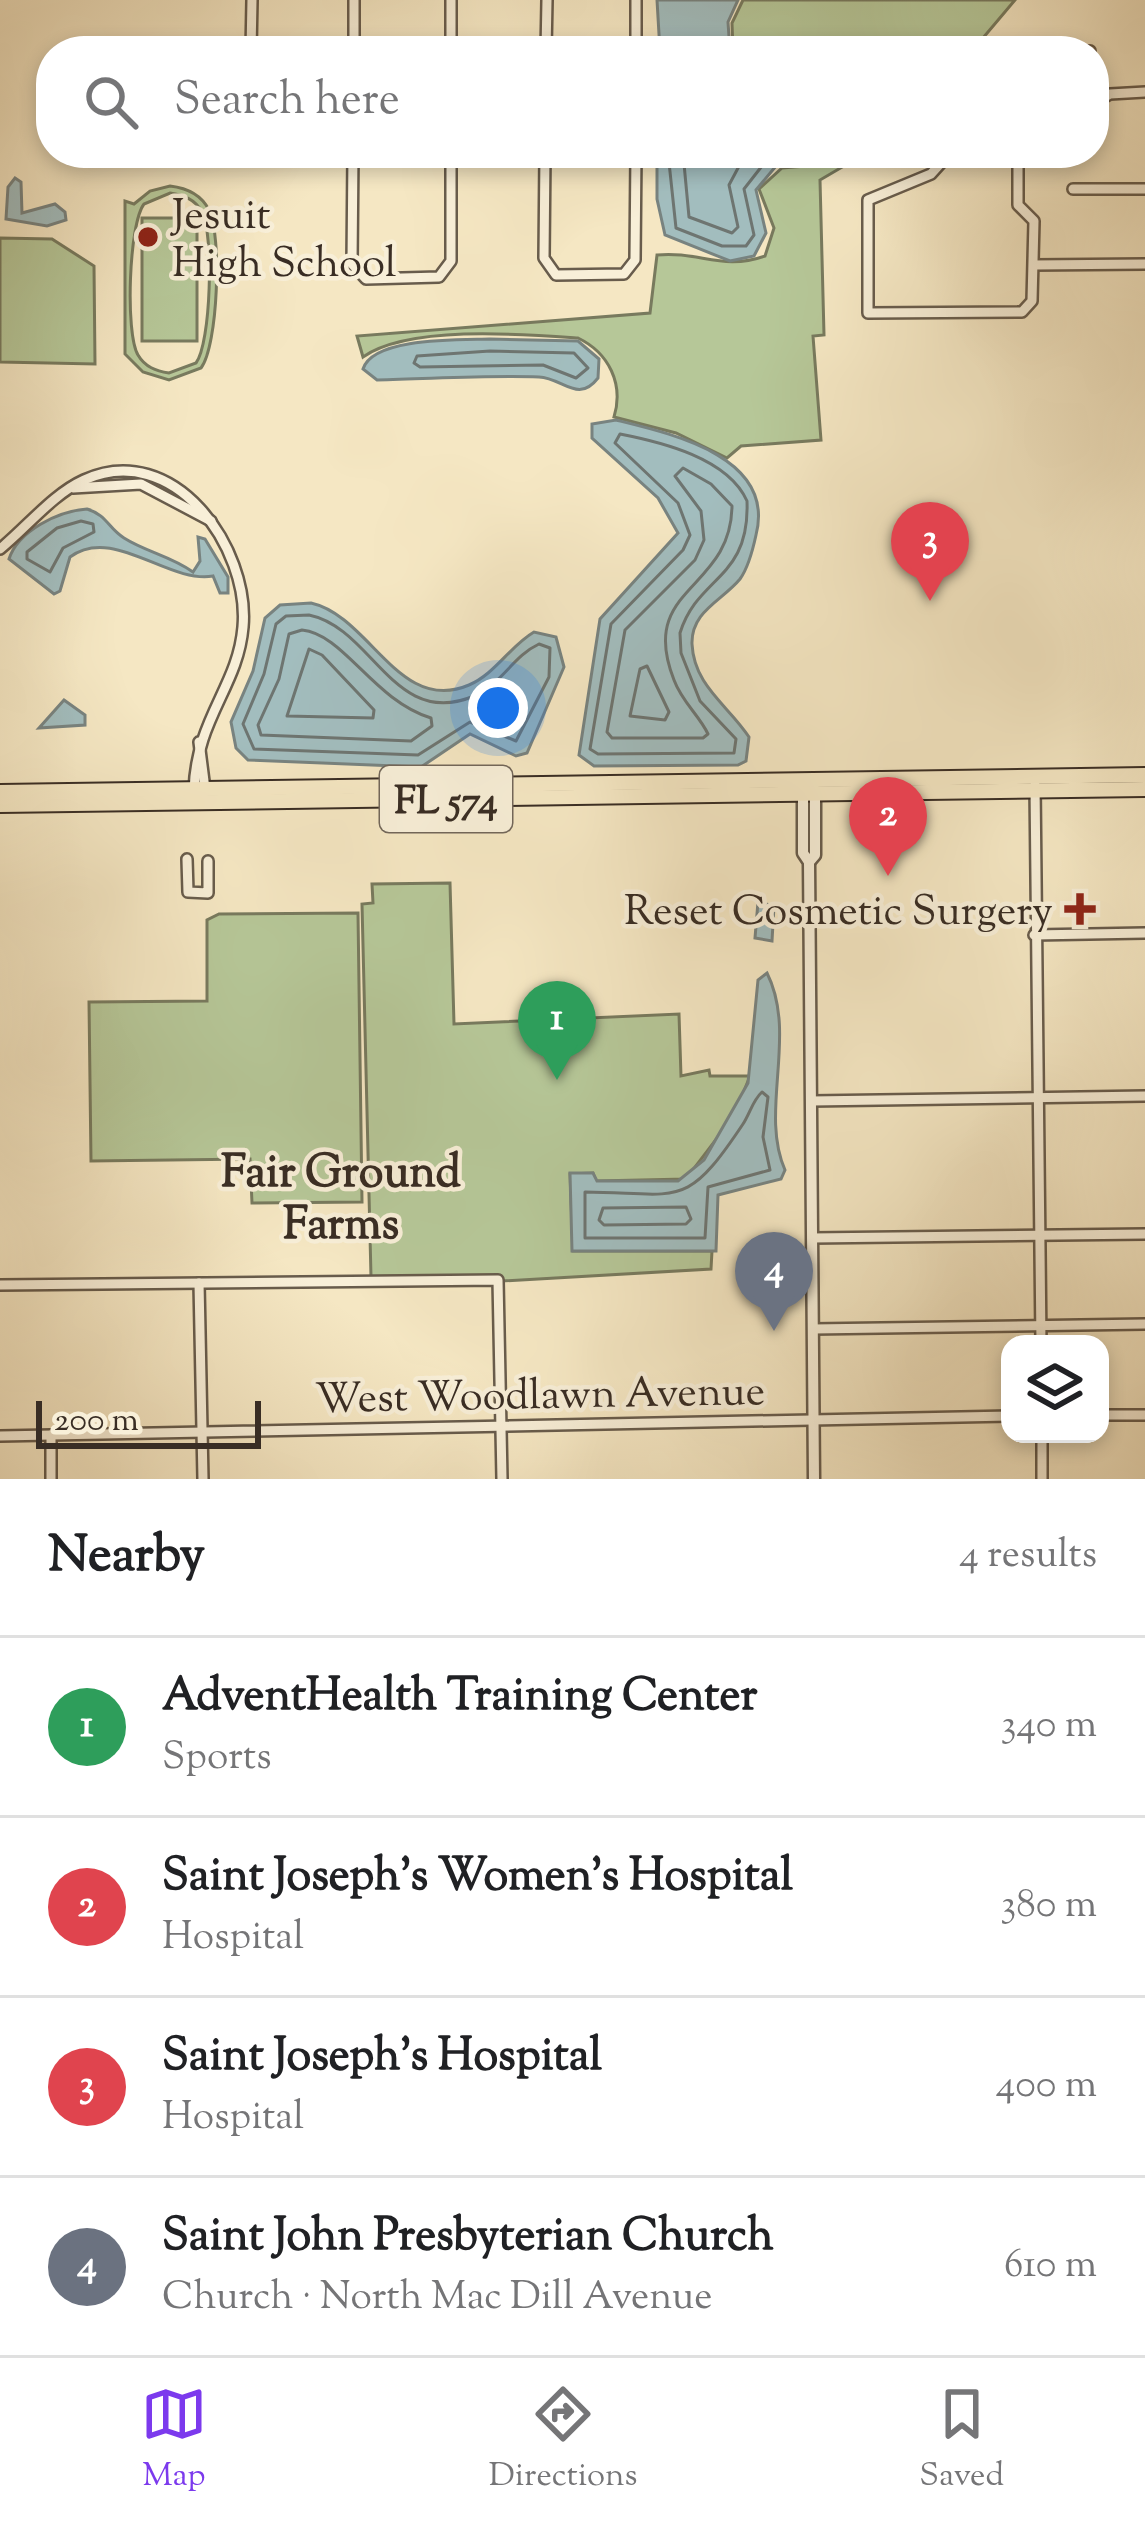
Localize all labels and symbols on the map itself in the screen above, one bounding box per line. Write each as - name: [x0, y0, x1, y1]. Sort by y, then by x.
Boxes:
- place label: Jesuit High School: [170, 188, 397, 296]
- marker: Jesuit High School: [135, 224, 161, 250]
- pin: 3: [891, 502, 969, 601]
- your location: [468, 678, 528, 738]
- road number: FL 574: [380, 766, 512, 832]
- pin: 2: [849, 777, 927, 876]
- place label: Reset Cosmetic Surgery: [624, 884, 1053, 944]
- marker: Reset Cosmetic Surgery: [1064, 893, 1096, 925]
- pin: 1: [518, 981, 596, 1080]
- district label: Fair Ground Farms: [221, 1143, 461, 1260]
- pin: 4: [735, 1232, 813, 1331]
- street label: West Woodlawn Avenue: [315, 1364, 766, 1432]
- scale bar: [36, 1395, 261, 1448]

